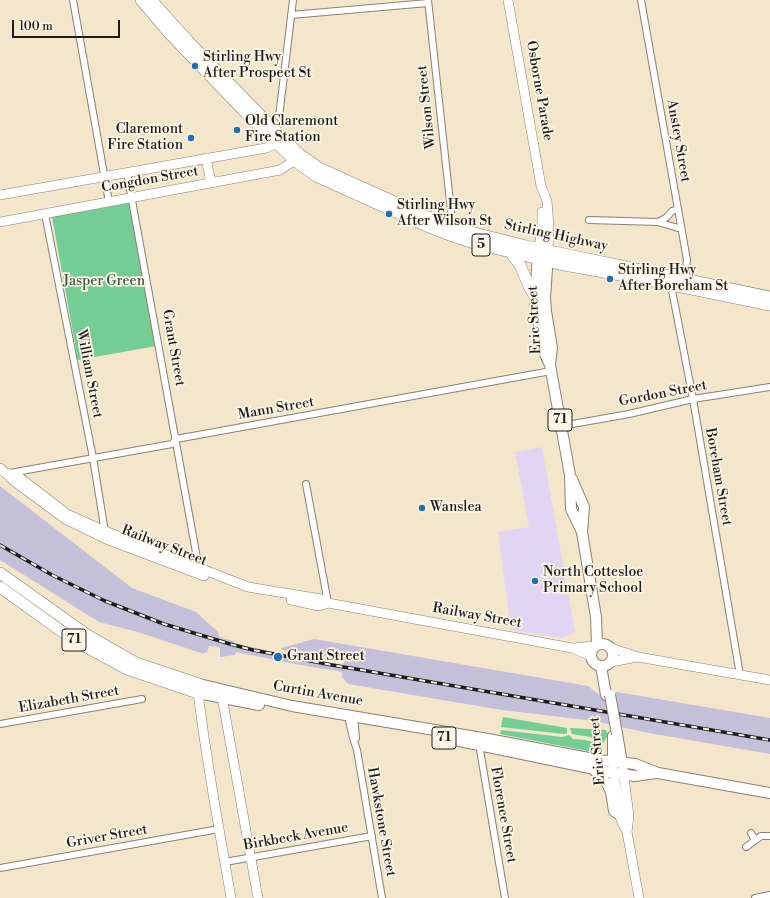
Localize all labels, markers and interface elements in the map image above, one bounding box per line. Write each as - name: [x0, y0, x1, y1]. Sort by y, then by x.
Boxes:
- scale bar: [14, 12, 122, 38]
- text: 100 m: [19, 19, 53, 34]
- street label: Osborne Parade: [522, 40, 556, 142]
- place label: Stirling Hwy After Prospect St: [203, 50, 312, 82]
- marker: Stirling Hwy After Prospect St: [190, 61, 200, 71]
- street label: Wilson Street: [414, 64, 440, 150]
- street label: Anstey Street: [662, 98, 694, 184]
- place label: Old Claremont Fire Station: [245, 114, 338, 146]
- place label: Claremont Fire Station: [107, 122, 183, 154]
- marker: Old Claremont Fire Station: [232, 125, 242, 135]
- marker: Claremont Fire Station: [186, 133, 196, 143]
- street label: Congdon Street: [100, 163, 200, 197]
- place label: Stirling Hwy After Wilson St: [397, 198, 492, 230]
- marker: Stirling Hwy After Wilson St: [384, 209, 394, 219]
- street label: Stirling Highway: [503, 217, 609, 255]
- road number: 5: [472, 234, 490, 256]
- place label: Stirling Hwy After Boreham St: [618, 263, 728, 296]
- park label: Jasper Green: [63, 274, 145, 290]
- marker: Stirling Hwy After Boreham St: [605, 274, 615, 284]
- street label: Eric Street: [525, 285, 545, 355]
- street label: Grant Street: [158, 308, 188, 388]
- street label: William Street: [72, 328, 106, 420]
- street label: Gordon Street: [618, 377, 708, 411]
- street label: Mann Street: [237, 394, 315, 424]
- road number: 71: [548, 409, 572, 431]
- street label: Boreham Street: [701, 427, 735, 527]
- place label: Wanslea: [430, 500, 482, 516]
- marker: Wanslea: [417, 503, 427, 513]
- street label: Railway Street: [119, 522, 209, 570]
- place label: North Cottesloe Primary School: [543, 565, 643, 598]
- marker: North Cottesloe Primary School: [530, 576, 540, 586]
- street label: Railway Street: [431, 600, 523, 632]
- road number: 71: [62, 629, 86, 651]
- place label: Grant Street: [287, 649, 365, 665]
- marker: Grant Street: [272, 651, 284, 663]
- street label: Curtin Avenue: [272, 678, 364, 710]
- street label: Elizabeth Street: [17, 683, 121, 717]
- street label: Eric Street: [587, 716, 609, 786]
- road number: 71: [432, 727, 456, 749]
- street label: Florence Street: [486, 765, 520, 865]
- street label: Hawkstone Street: [363, 766, 399, 878]
- street label: Birkbeck Avenue: [242, 820, 350, 854]
- street label: Griver Street: [65, 822, 149, 852]

